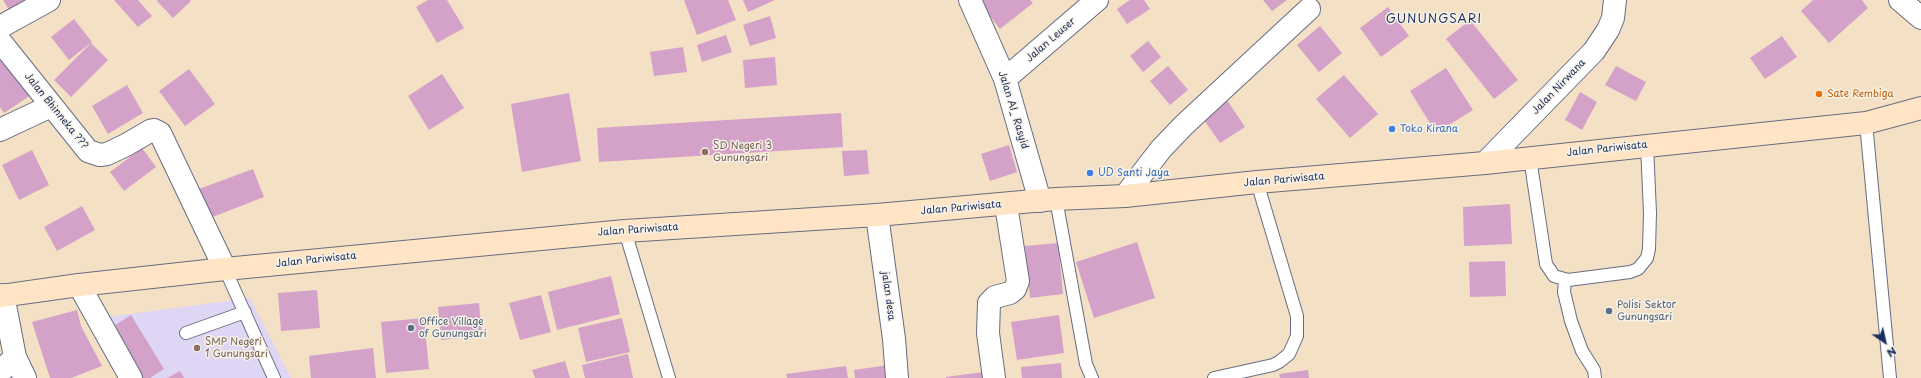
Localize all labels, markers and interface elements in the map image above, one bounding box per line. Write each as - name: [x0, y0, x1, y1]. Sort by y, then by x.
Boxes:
- district label: GUNUNGSARI: [1386, 13, 1482, 27]
- street label: Jalan Leuser: [1024, 15, 1078, 65]
- street label: Jalan Nirwana: [1530, 57, 1588, 117]
- street label: Jalan Al_ Rasyid: [995, 70, 1031, 150]
- street label: Jalan Bhinneka ???: [22, 71, 90, 151]
- place label: Sate Rembiga: [1827, 88, 1894, 100]
- marker: Sate Rembiga: [1814, 89, 1824, 99]
- place label: Toko Kirana: [1400, 123, 1458, 135]
- marker: Toko Kirana: [1387, 124, 1397, 134]
- street label: Jalan Pariwisata: [1566, 139, 1648, 159]
- place label: SD Negeri 3 Gunungsari: [713, 140, 772, 164]
- marker: SD Negeri 3 Gunungsari: [700, 147, 710, 157]
- place label: UD Santi Jaya: [1098, 167, 1169, 179]
- marker: UD Santi Jaya: [1085, 168, 1095, 178]
- street label: Jalan Pariwisata: [1243, 170, 1325, 190]
- street label: Jalan Pariwisata: [920, 198, 1002, 218]
- street label: Jalan Pariwisata: [597, 221, 679, 239]
- street label: Jalan Pariwisata: [275, 250, 357, 270]
- street label: jalan desa: [879, 271, 897, 321]
- place label: Polisi Sektor Gunungsari: [1617, 299, 1676, 322]
- marker: Polisi Sektor Gunungsari: [1604, 306, 1614, 316]
- place label: Office Village of Gunungsari: [419, 316, 487, 340]
- north arrow: [1865, 322, 1905, 362]
- marker: Office Village of Gunungsari: [406, 323, 416, 333]
- place label: SMP Negeri 1 Gunungsari: [205, 336, 268, 360]
- marker: SMP Negeri 1 Gunungsari: [192, 343, 202, 353]
- text: N: [1884, 343, 1900, 362]

